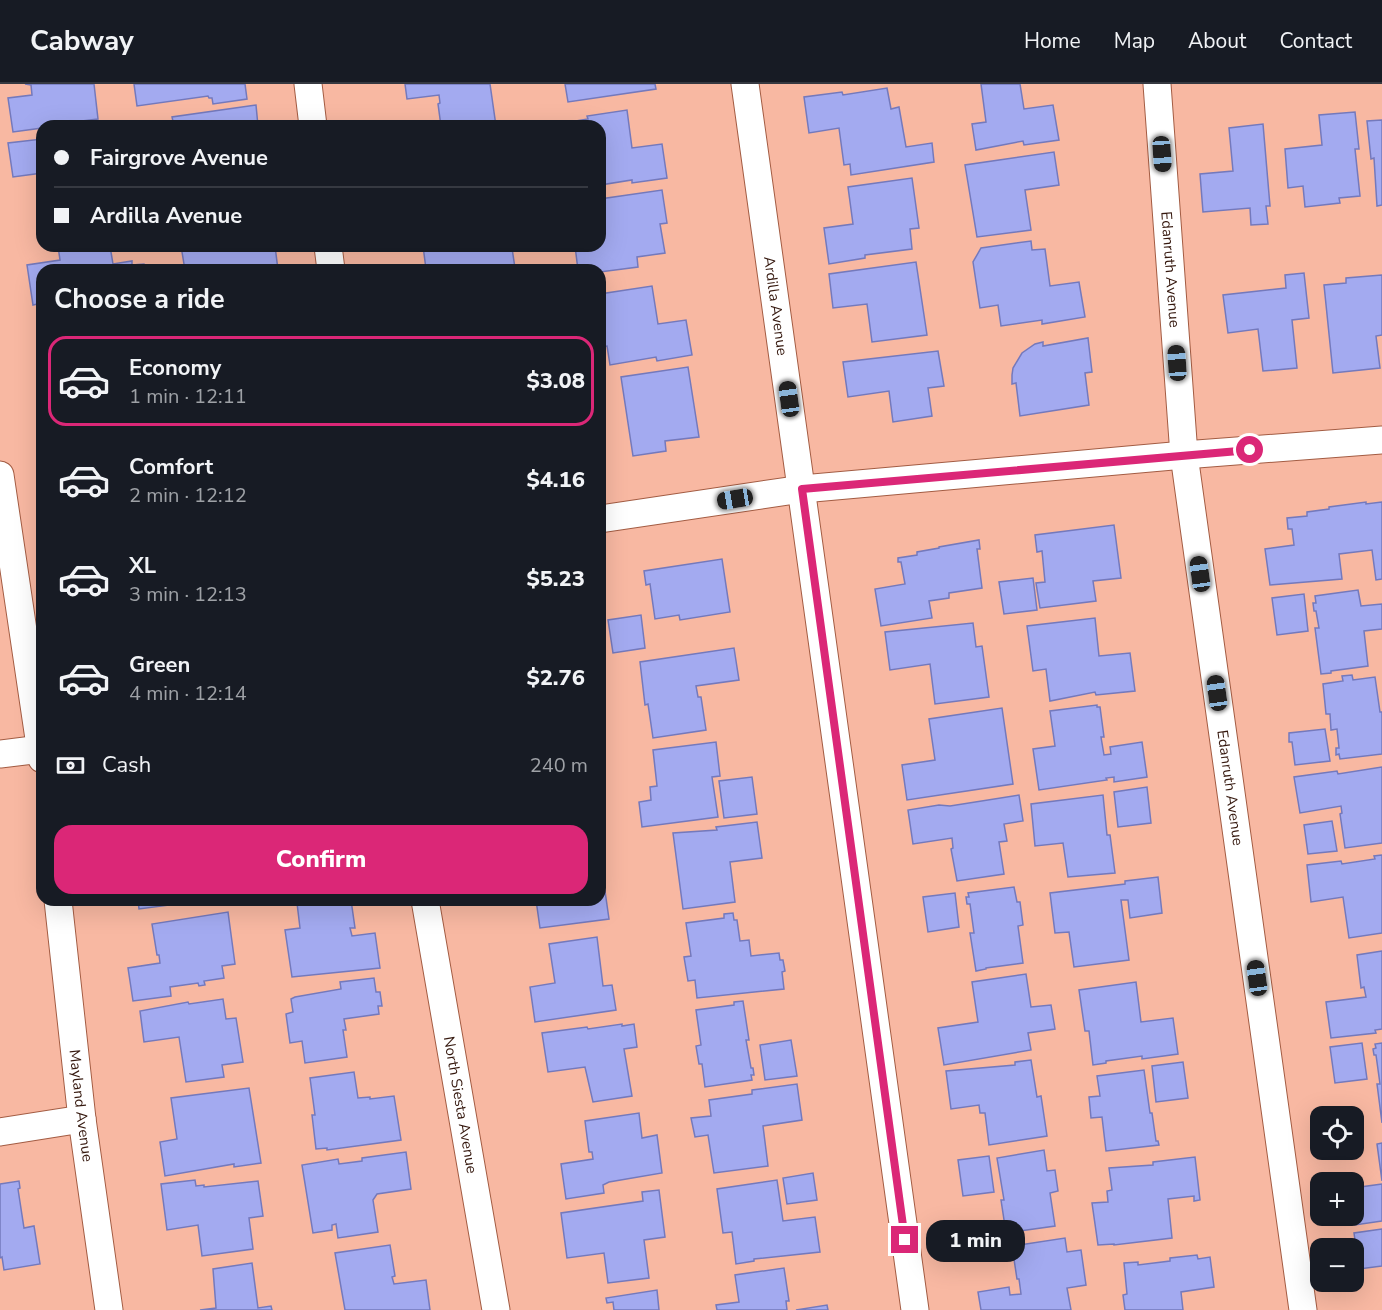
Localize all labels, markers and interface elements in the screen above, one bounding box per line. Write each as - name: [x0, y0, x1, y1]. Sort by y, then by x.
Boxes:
- text: Cabway: [30, 22, 134, 60]
- text: Home: [1024, 27, 1081, 55]
- text: Map: [1114, 27, 1155, 55]
- text: About: [1188, 27, 1246, 55]
- text: Contact: [1279, 27, 1352, 55]
- car: [1152, 135, 1172, 173]
- text: Fairgrove Avenue: [90, 143, 268, 173]
- text: Ardilla Avenue: [90, 201, 242, 231]
- street label: Edanruth Avenue: [1156, 211, 1185, 328]
- street label: Ardilla Avenue: [759, 255, 793, 357]
- text: Choose a ride: [54, 281, 225, 318]
- car: [1167, 344, 1187, 382]
- text: Economy: [129, 353, 221, 383]
- icon: car: [57, 354, 111, 408]
- text: $3.08: [526, 366, 585, 396]
- car: [778, 380, 800, 418]
- text: 1 min · 12:11: [129, 383, 247, 410]
- route start: [1236, 436, 1263, 463]
- text: Comfort: [129, 452, 213, 482]
- icon: car: [57, 453, 111, 507]
- text: $4.16: [526, 465, 585, 495]
- text: 2 min · 12:12: [129, 482, 247, 509]
- car: [716, 487, 754, 511]
- text: XL: [129, 551, 156, 581]
- icon: car: [57, 552, 111, 606]
- car: [1189, 555, 1211, 593]
- text: $5.23: [526, 564, 585, 594]
- text: 3 min · 12:13: [129, 581, 247, 608]
- text: Green: [129, 650, 190, 680]
- icon: car: [57, 651, 111, 705]
- text: $2.76: [526, 663, 585, 693]
- car: [1206, 674, 1228, 712]
- text: 4 min · 12:14: [129, 680, 247, 707]
- street label: Edanruth Avenue: [1212, 729, 1248, 847]
- icon: cash: [54, 749, 87, 782]
- text: Cash: [102, 750, 151, 780]
- text: 240 m: [530, 752, 588, 779]
- button: Confirm: [54, 825, 588, 894]
- car: [1246, 959, 1268, 997]
- street label: North Siesta Avenue: [439, 1035, 482, 1175]
- street label: Mayland Avenue: [64, 1048, 98, 1163]
- map controls: [1310, 1106, 1364, 1292]
- button: locate: [1310, 1106, 1364, 1160]
- button: +: [1310, 1172, 1364, 1226]
- callout: 1 min: [926, 1219, 1025, 1261]
- route end: [891, 1226, 918, 1253]
- text: 1 min: [949, 1227, 1002, 1254]
- button: −: [1310, 1238, 1364, 1292]

